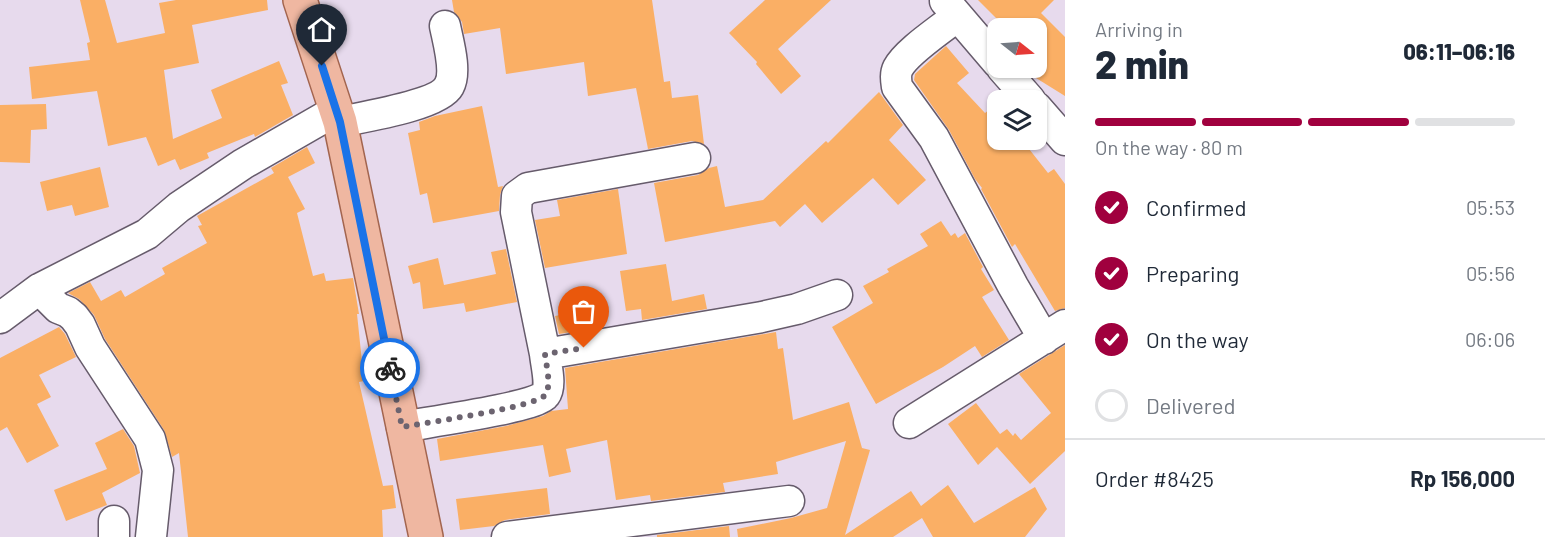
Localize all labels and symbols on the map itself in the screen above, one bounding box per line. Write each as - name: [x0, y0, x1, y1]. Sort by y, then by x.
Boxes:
- pin: [296, 4, 347, 66]
- north arrow: [987, 18, 1047, 78]
- pin: [558, 286, 609, 348]
- courier: [360, 338, 420, 398]

